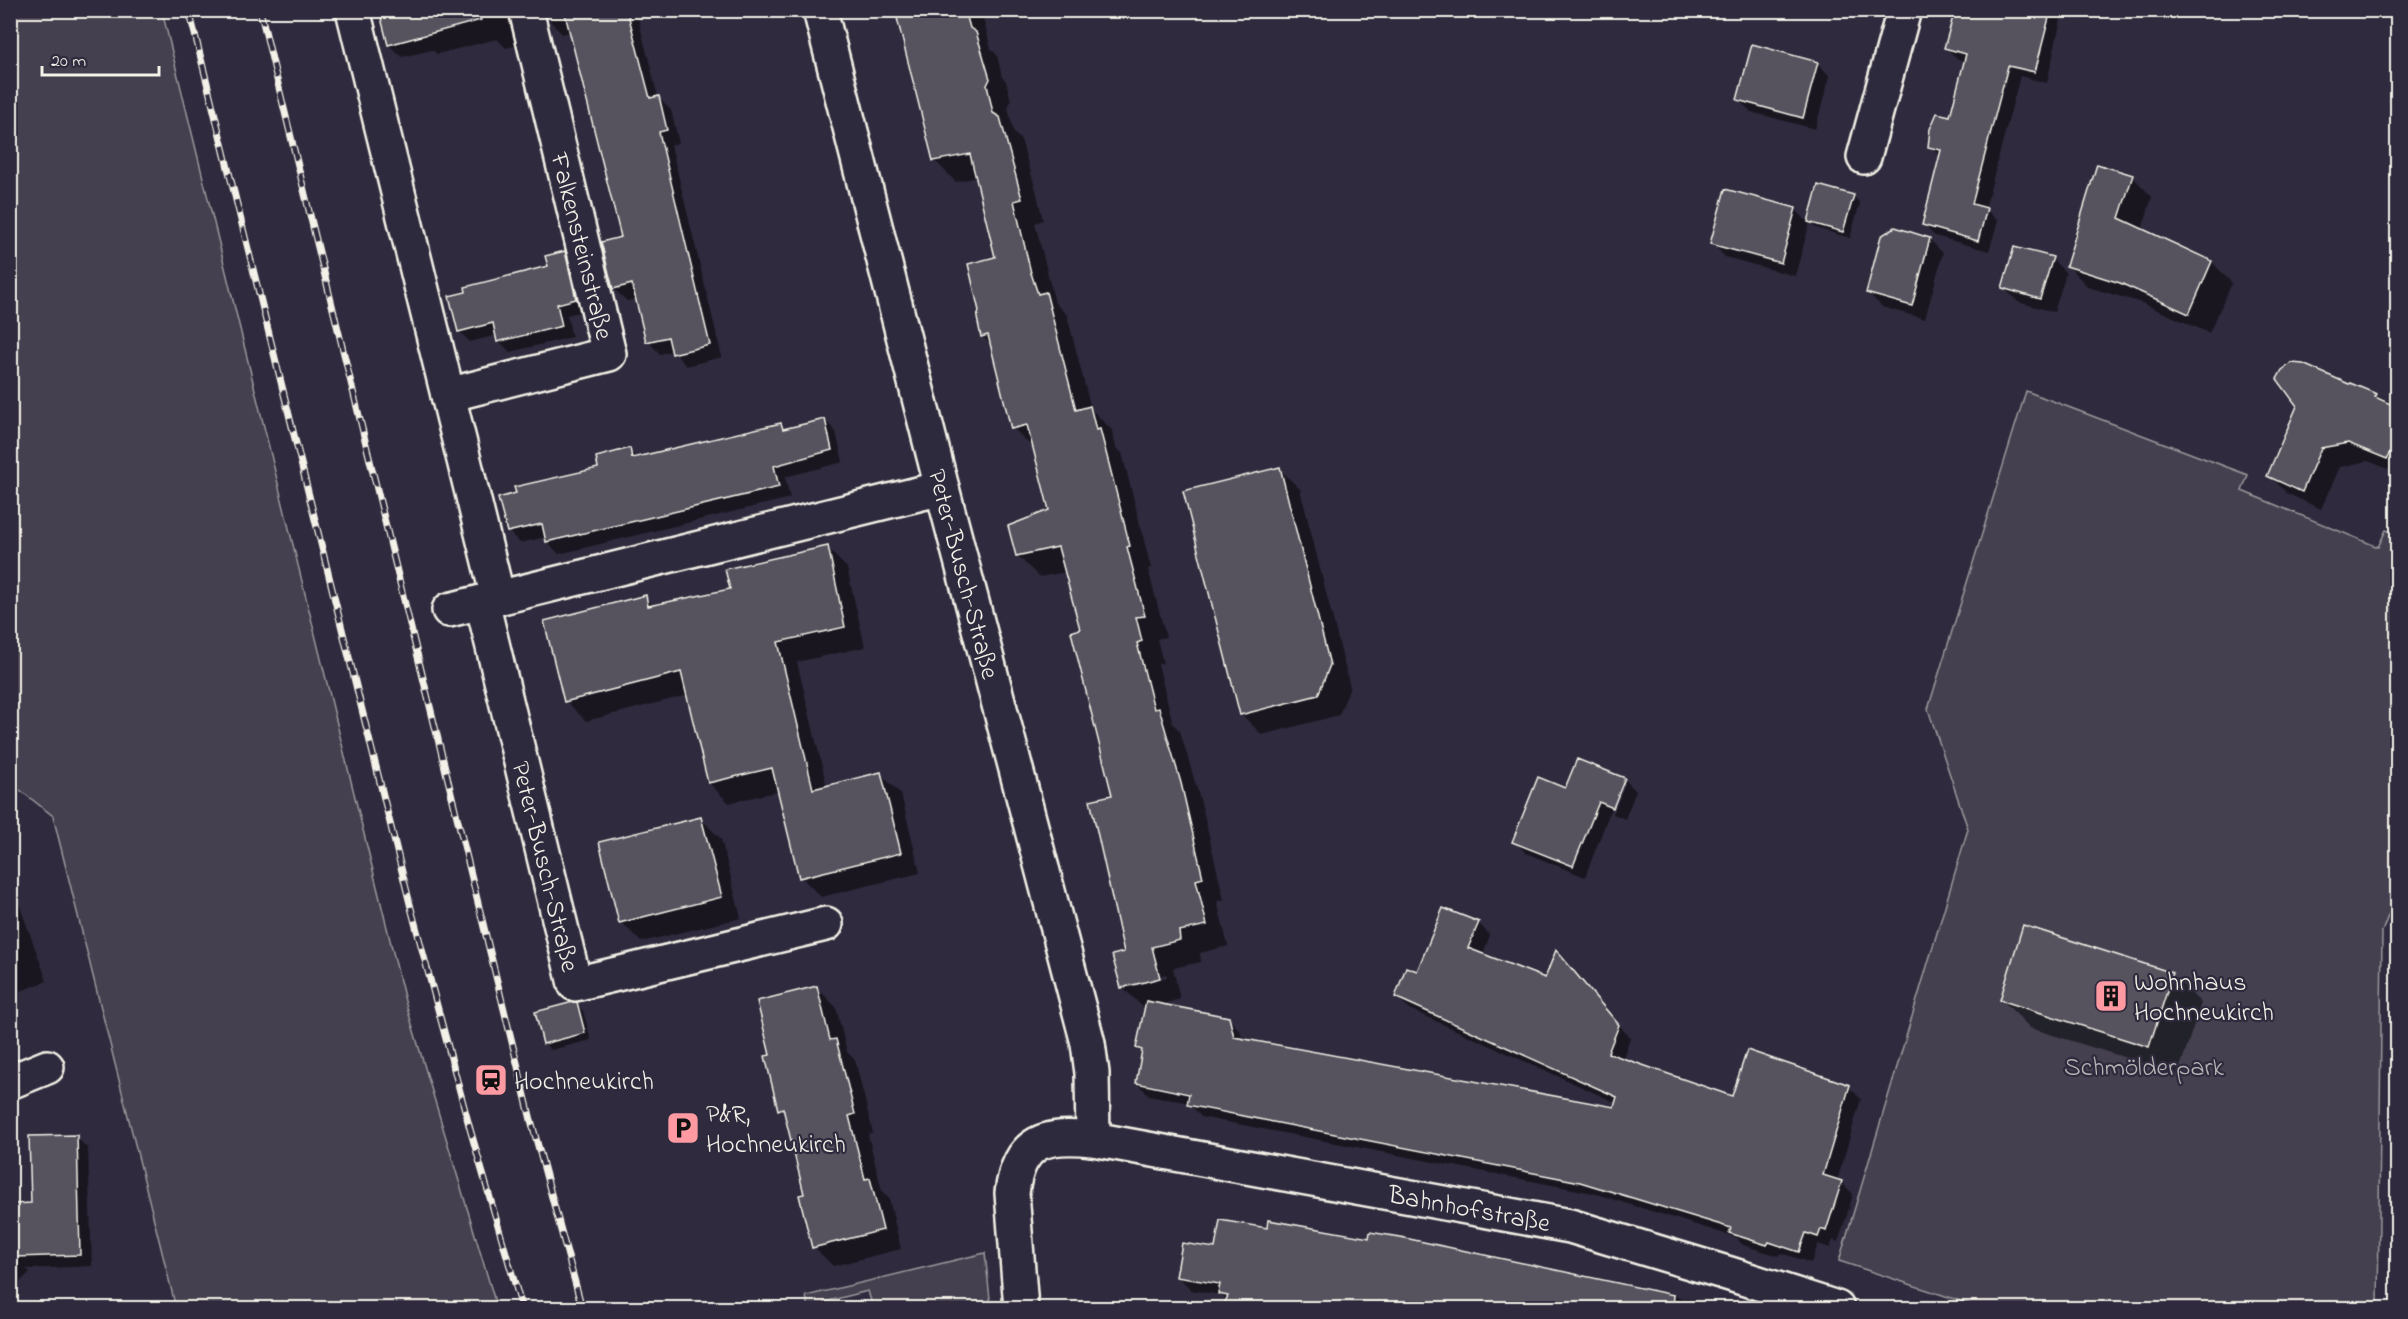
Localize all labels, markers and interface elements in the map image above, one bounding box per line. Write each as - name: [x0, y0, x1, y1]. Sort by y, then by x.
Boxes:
- scale bar: [42, 39, 159, 77]
- text: 20 m: [51, 49, 86, 75]
- street label: Falkensteinstraße: [538, 148, 622, 345]
- street label: Peter-Busch-Straße: [916, 466, 1008, 684]
- street label: Peter-Busch-Straße: [499, 758, 587, 976]
- place label: Wohnhaus Hochneukirch: [2134, 965, 2274, 1033]
- building icon: Wohnhaus Hochneukirch: [2093, 978, 2129, 1014]
- park label: Schmölderpark: [2064, 1050, 2225, 1088]
- station icon: Hochneukirch: [473, 1062, 509, 1098]
- place label: Hochneukirch: [514, 1064, 654, 1102]
- place label: P&R, Hochneukirch: [706, 1097, 846, 1165]
- parking icon: P&R, Hochneukirch: [665, 1110, 701, 1146]
- street label: Bahnhofstraße: [1384, 1177, 1553, 1244]

